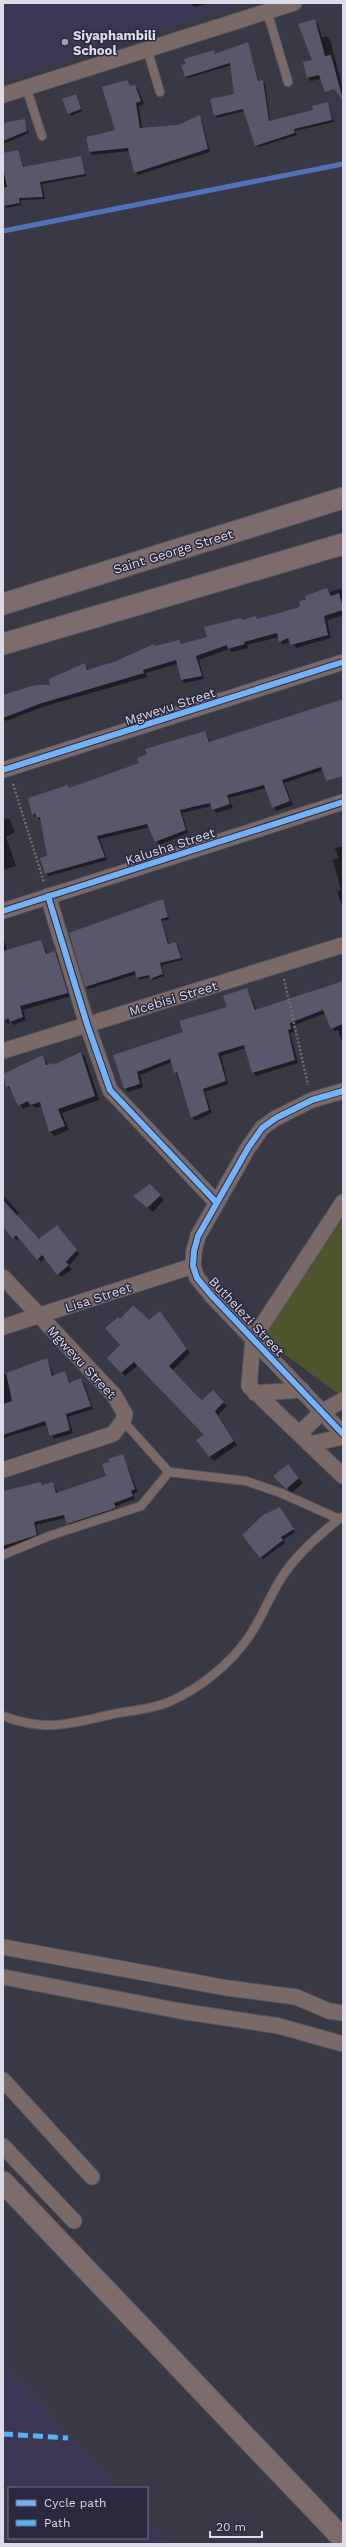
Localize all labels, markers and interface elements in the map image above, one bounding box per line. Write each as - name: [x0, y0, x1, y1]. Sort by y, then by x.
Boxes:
- place label: Siyaphambili School: [73, 28, 156, 58]
- marker: Siyaphambili School: [60, 37, 70, 47]
- street label: Saint George Street: [111, 526, 235, 577]
- street label: Mgwevu Street: [123, 685, 218, 728]
- street label: Kalusha Street: [124, 825, 217, 868]
- street label: Mcebisi Street: [127, 978, 220, 1019]
- street label: Buthelezi Street: [206, 1274, 288, 1360]
- street label: Lisa Street: [63, 1280, 134, 1315]
- street label: Mgwevu Street: [44, 1323, 120, 1402]
- legend: [8, 2487, 148, 2539]
- text: Cycle path: [44, 2496, 106, 2510]
- scale bar: [210, 2513, 262, 2539]
- text: Path: [44, 2516, 70, 2530]
- text: 20 m: [216, 2520, 246, 2534]

